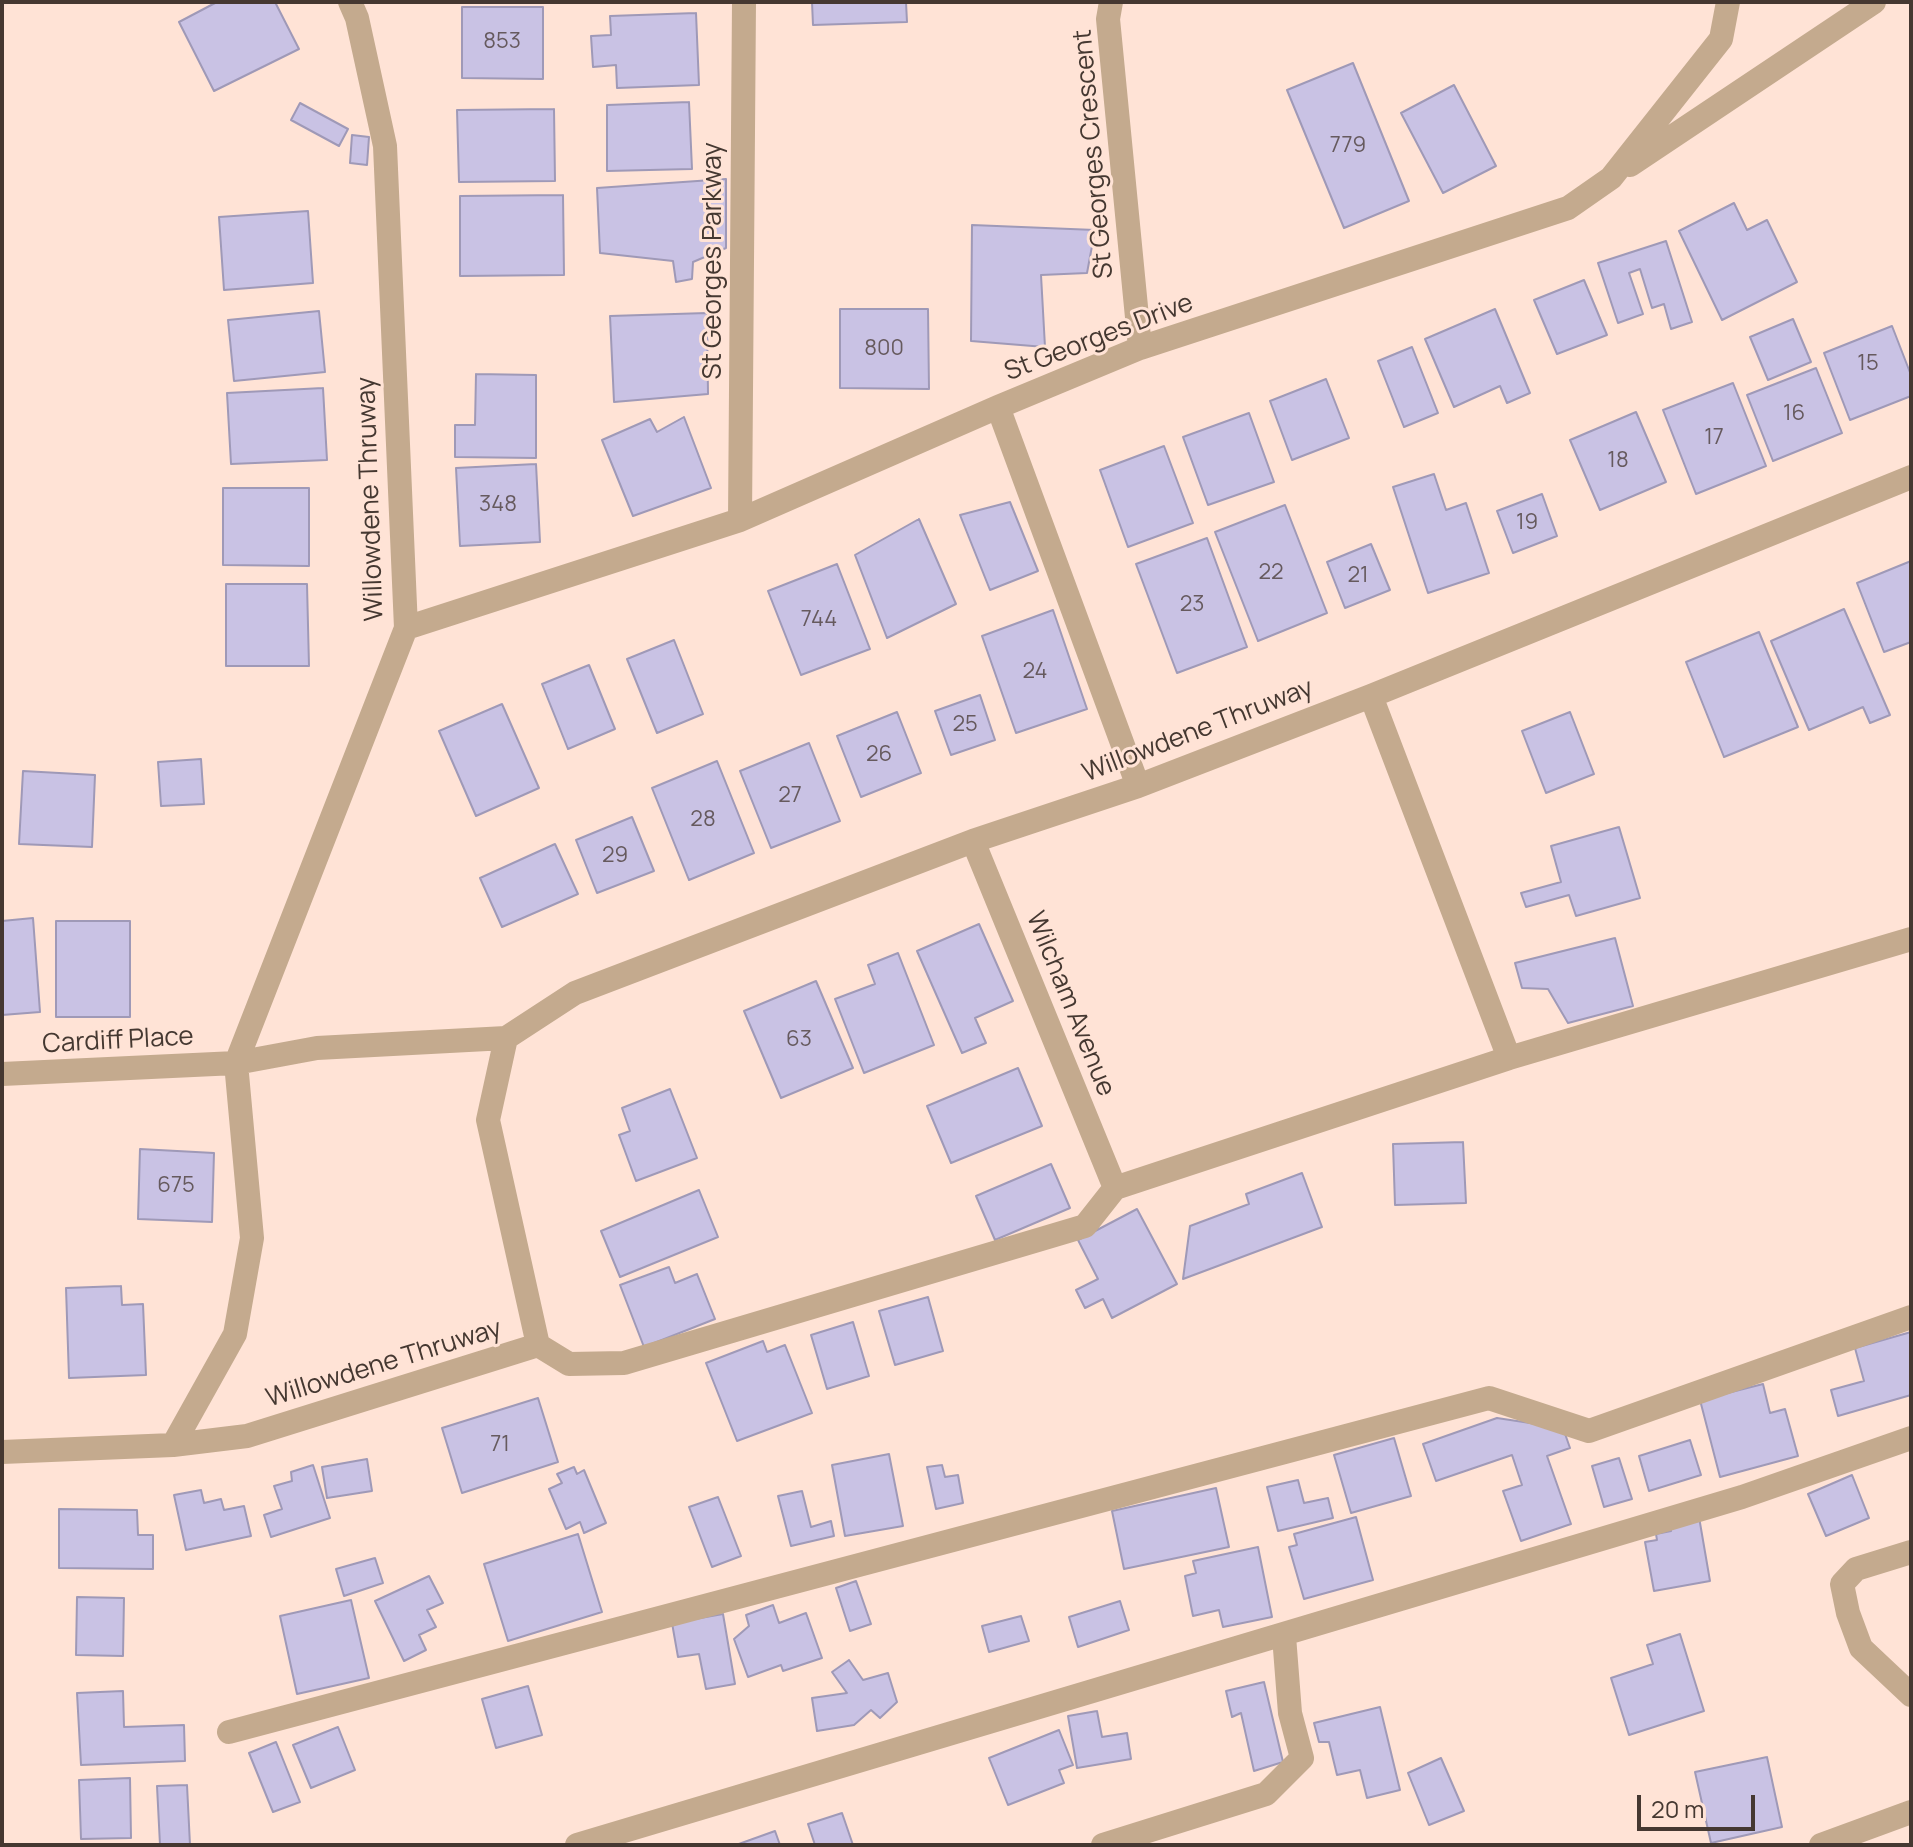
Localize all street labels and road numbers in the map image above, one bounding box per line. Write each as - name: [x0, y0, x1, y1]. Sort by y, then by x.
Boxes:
- street label: St Georges Crescent: [1068, 28, 1120, 280]
- street label: St Georges Parkway: [698, 142, 730, 380]
- street label: St Georges Drive: [1000, 288, 1198, 388]
- street label: Willowdene Thruway: [351, 376, 391, 622]
- street label: Willowdene Thruway: [1078, 673, 1318, 789]
- street label: Wilcham Avenue: [1019, 907, 1121, 1101]
- street label: Cardiff Place: [42, 1021, 194, 1061]
- street label: Willowdene Thruway: [262, 1313, 506, 1415]

